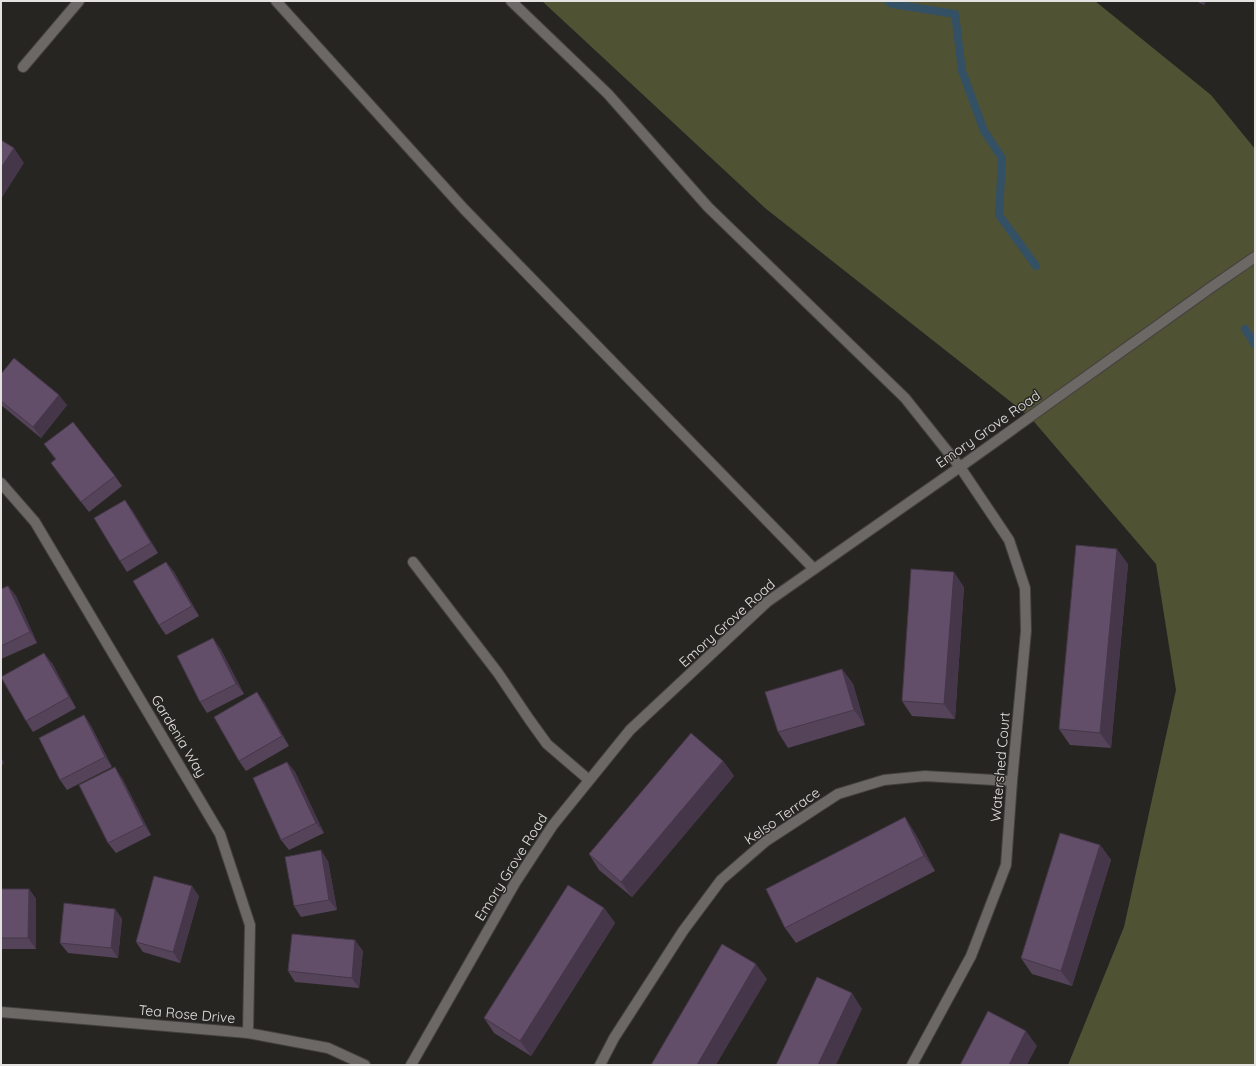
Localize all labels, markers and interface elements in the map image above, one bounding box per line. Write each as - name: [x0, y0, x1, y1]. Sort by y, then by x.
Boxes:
- street label: Emory Grove Road: [932, 386, 1044, 472]
- street label: Emory Grove Road: [675, 575, 779, 671]
- street label: Gardenia Way: [147, 691, 211, 781]
- street label: Watershed Court: [986, 711, 1014, 823]
- street label: Kelso Terrace: [741, 783, 823, 849]
- street label: Emory Grove Road: [471, 810, 551, 924]
- street label: Tea Rose Drive: [138, 1001, 236, 1027]

